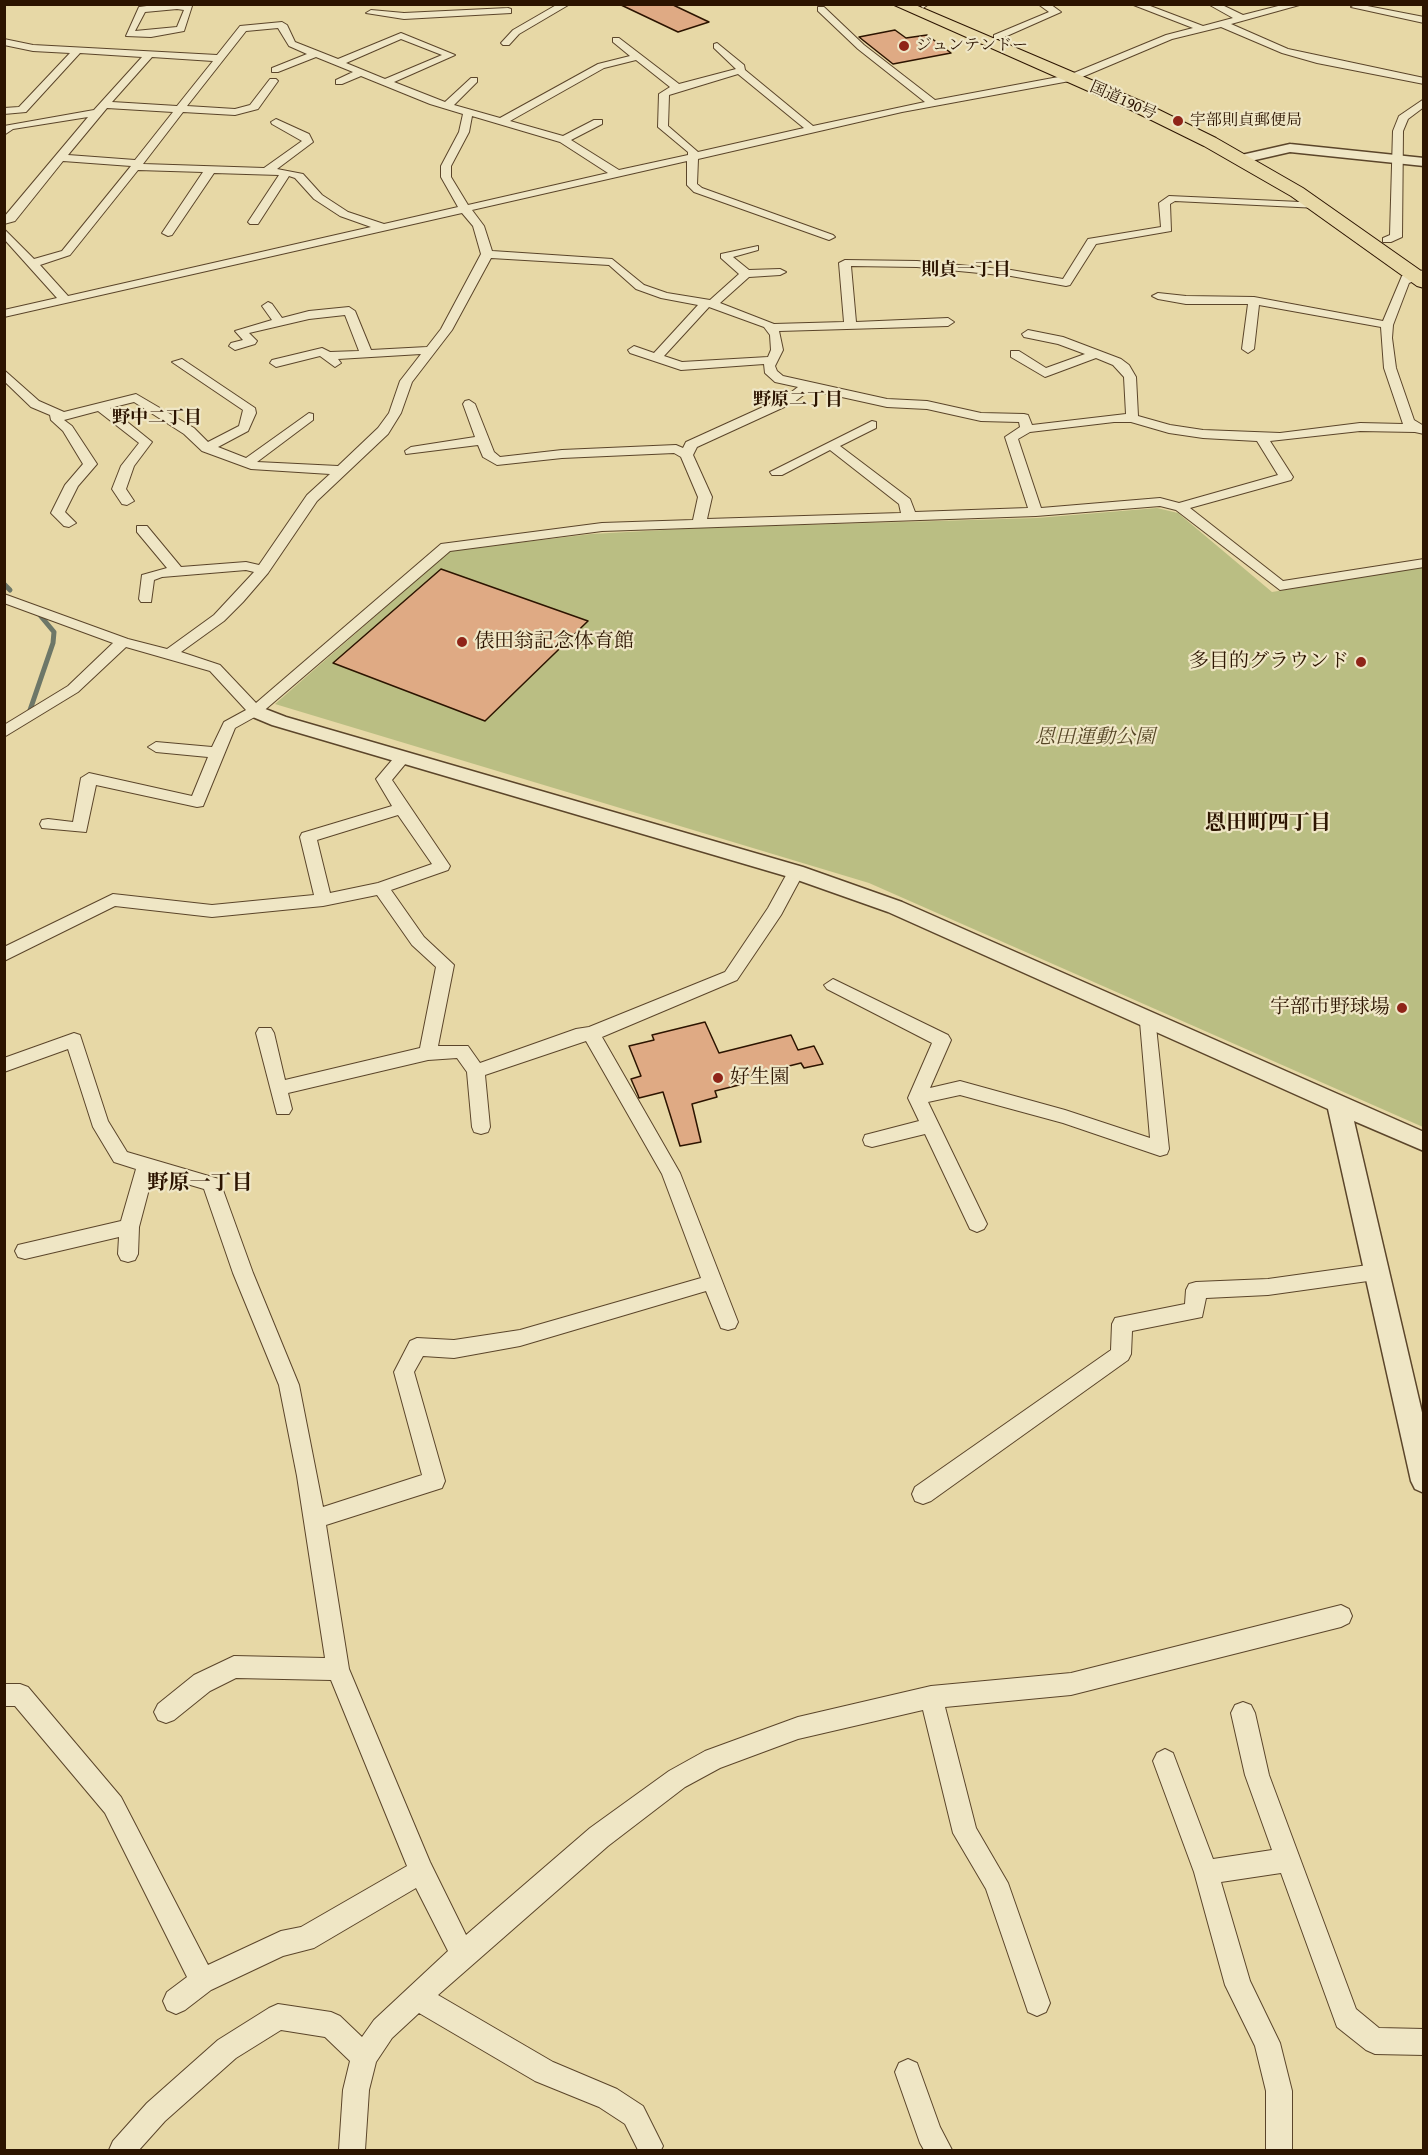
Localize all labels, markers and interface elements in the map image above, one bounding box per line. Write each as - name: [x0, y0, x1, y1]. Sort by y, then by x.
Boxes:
- place label: ジュンテンドー: [916, 36, 1028, 56]
- marker: ジュンテンドー: [897, 39, 911, 53]
- street label: 国道190号: [1087, 78, 1159, 124]
- place label: 宇部則貞郵便局: [1190, 111, 1302, 131]
- marker: 宇部則貞郵便局: [1171, 114, 1185, 128]
- district label: 則貞一丁目: [921, 259, 1011, 281]
- district label: 野原二丁目: [753, 389, 843, 411]
- district label: 野中二丁目: [112, 407, 202, 429]
- place label: 俵田翁記念体育館: [474, 630, 634, 654]
- marker: 俵田翁記念体育館: [455, 635, 469, 649]
- place label: 多目的グラウンド: [1189, 650, 1349, 674]
- marker: 多目的グラウンド: [1354, 655, 1368, 669]
- park label: 恩田運動公園: [1035, 726, 1155, 750]
- district label: 恩田町四丁目: [1205, 811, 1331, 837]
- place label: 宇部市野球場: [1270, 996, 1390, 1020]
- marker: 宇部市野球場: [1395, 1001, 1409, 1015]
- place label: 好生園: [730, 1066, 790, 1090]
- marker: 好生園: [711, 1071, 725, 1085]
- district label: 野原一丁目: [148, 1171, 252, 1197]

